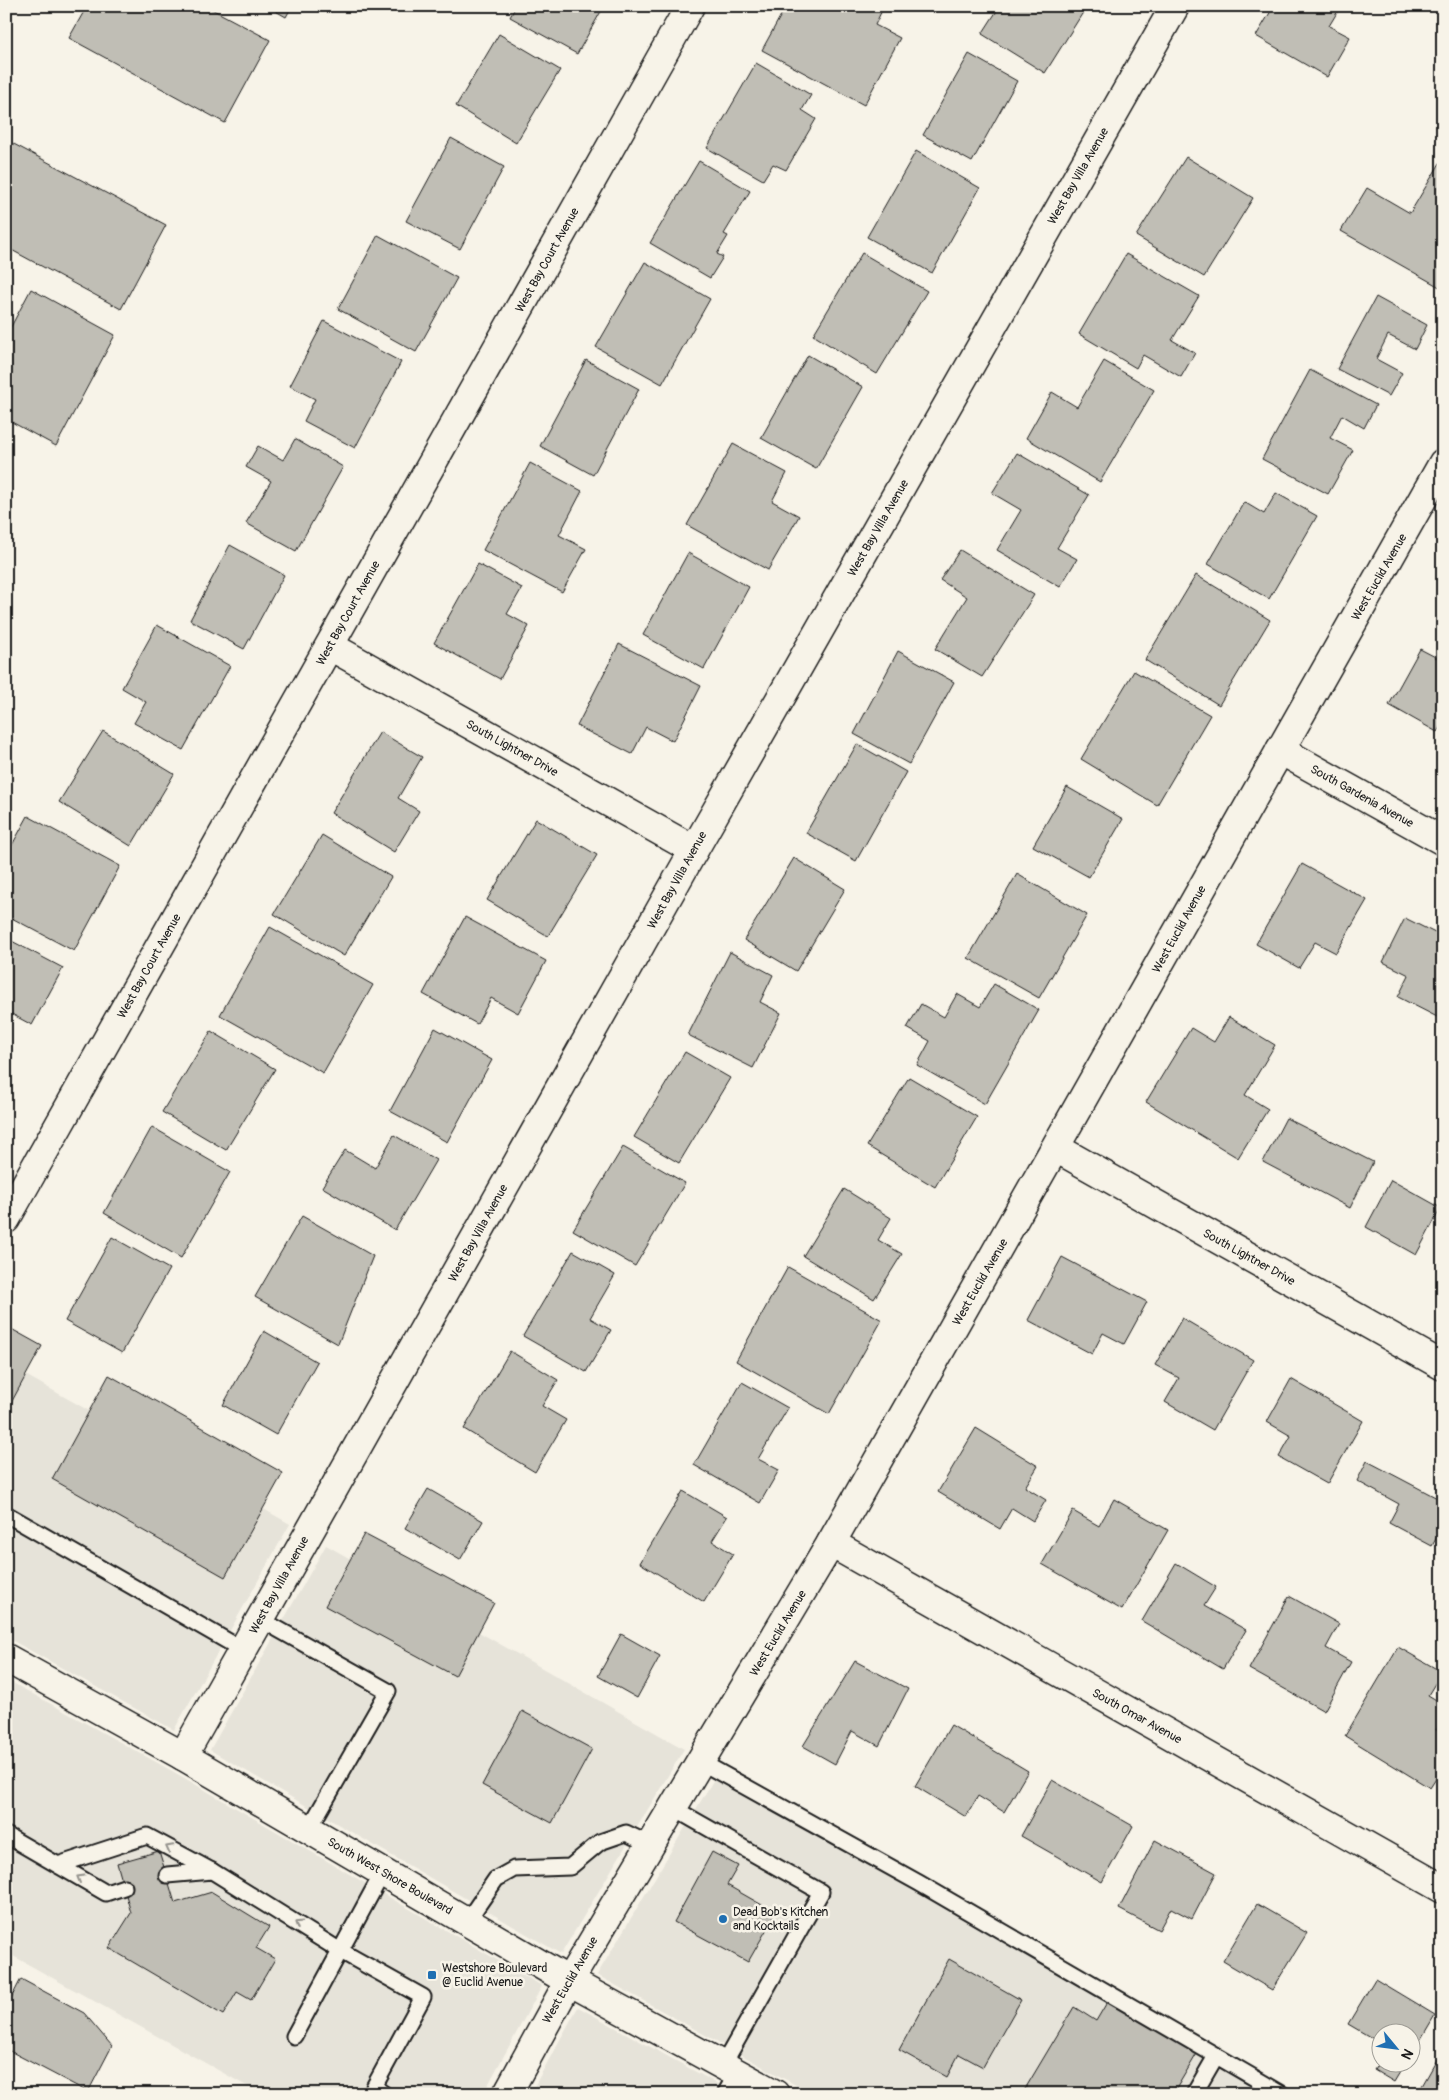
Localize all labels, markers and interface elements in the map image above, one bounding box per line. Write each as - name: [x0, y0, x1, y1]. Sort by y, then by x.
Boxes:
- street label: West Bay Villa Avenue: [1045, 125, 1112, 227]
- street label: West Bay Court Avenue: [512, 205, 583, 315]
- street label: West Bay Villa Avenue: [845, 477, 912, 579]
- street label: West Euclid Avenue: [1349, 531, 1410, 623]
- street label: West Bay Court Avenue: [313, 558, 384, 668]
- street label: South Lightner Drive: [463, 717, 561, 780]
- street label: South Gardenia Avenue: [1307, 762, 1416, 831]
- street label: West Bay Villa Avenue: [644, 829, 711, 932]
- street label: West Euclid Avenue: [1149, 883, 1210, 976]
- street label: West Bay Court Avenue: [114, 911, 185, 1021]
- street label: West Bay Villa Avenue: [445, 1182, 512, 1285]
- street label: South Lightner Drive: [1200, 1226, 1298, 1289]
- street label: West Euclid Avenue: [950, 1236, 1011, 1328]
- street label: West Bay Villa Avenue: [246, 1534, 313, 1637]
- street label: West Euclid Avenue: [747, 1587, 810, 1679]
- street label: South Omar Avenue: [1089, 1686, 1184, 1747]
- street label: South West Shore Boulevard: [324, 1834, 455, 1919]
- one-way arrow: [165, 1844, 174, 1854]
- one-way arrow: [76, 1875, 85, 1885]
- place label: Dead Bob's Kitchen and Kocktails: [733, 1905, 829, 1934]
- marker: Dead Bob's Kitchen and Kocktails: [717, 1913, 729, 1925]
- one-way arrow: [294, 1921, 303, 1931]
- street label: West Euclid Avenue: [540, 1934, 601, 2026]
- place label: Westshore Boulevard @ Euclid Avenue: [442, 1961, 547, 1990]
- marker: Westshore Boulevard @ Euclid Avenue: [426, 1969, 438, 1981]
- north arrow: [1372, 2022, 1422, 2072]
- text: N: [1397, 2046, 1417, 2062]

